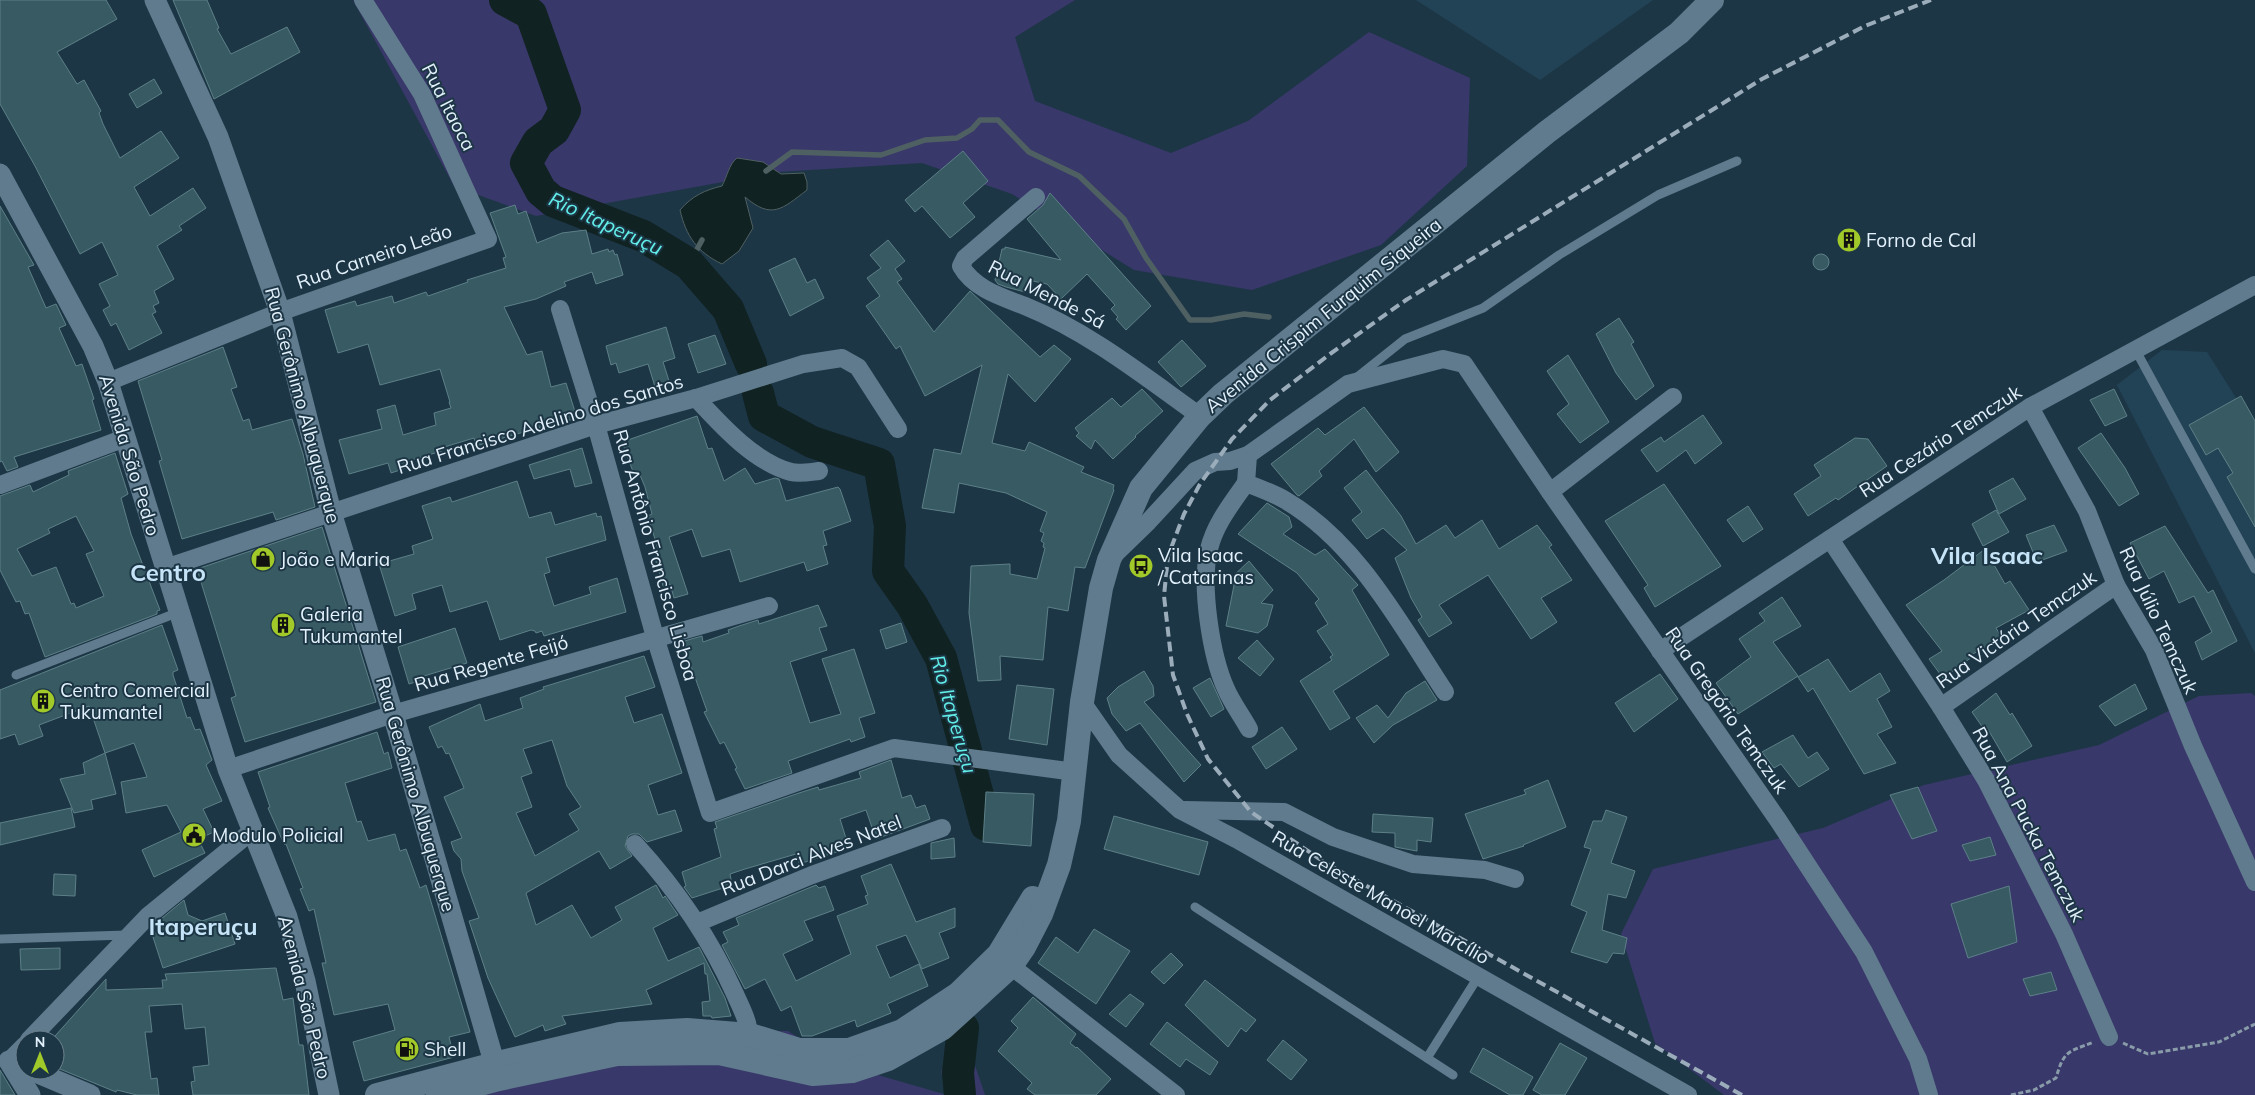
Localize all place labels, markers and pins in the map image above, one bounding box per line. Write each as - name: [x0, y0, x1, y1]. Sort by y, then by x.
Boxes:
- building icon: Forno de Cal: [1836, 227, 1862, 253]
- place label: Forno de Cal: [1866, 228, 1976, 252]
- place label: Vila Isaac / Catarinas: [1157, 543, 1254, 589]
- shop icon: João e Maria: [250, 546, 276, 572]
- place label: João e Maria: [280, 547, 390, 571]
- bus stop icon: Vila Isaac / Catarinas: [1128, 553, 1154, 579]
- place label: Galeria Tukumantel: [300, 602, 402, 648]
- building icon: Galeria Tukumantel: [270, 612, 296, 638]
- place label: Centro Comercial Tukumantel: [60, 678, 210, 724]
- building icon: Centro Comercial Tukumantel: [30, 688, 56, 714]
- public building icon: Modulo Policial: [181, 822, 207, 848]
- place label: Modulo Policial: [212, 823, 344, 847]
- fuel station icon: Shell: [394, 1036, 420, 1062]
- place label: Shell: [424, 1037, 466, 1061]

